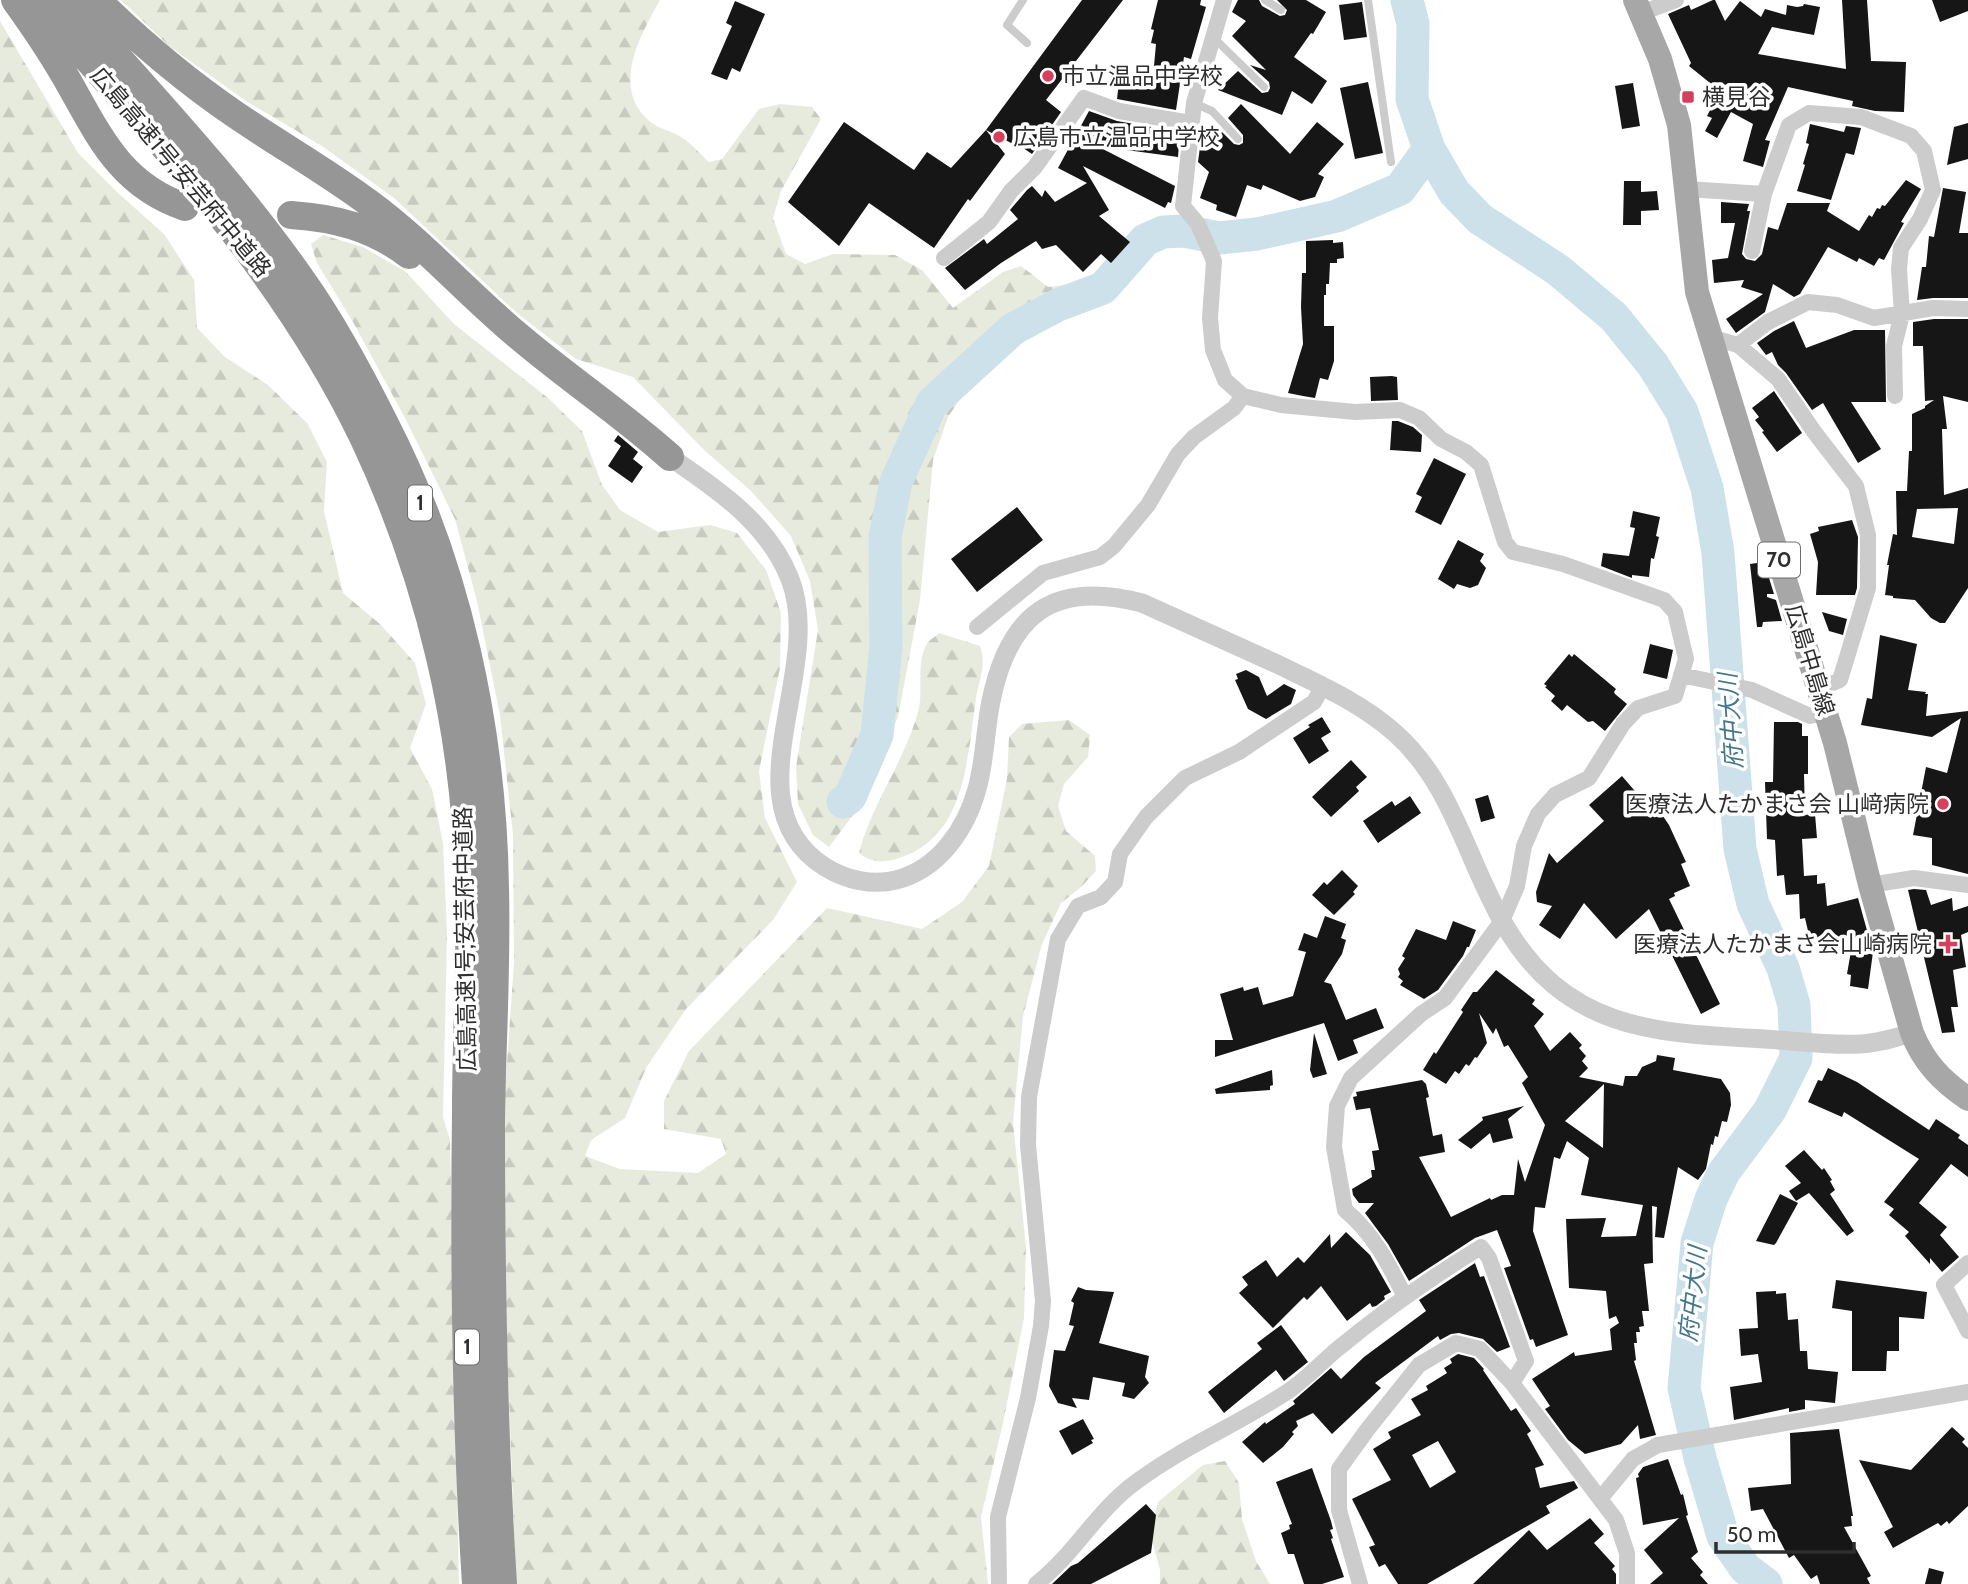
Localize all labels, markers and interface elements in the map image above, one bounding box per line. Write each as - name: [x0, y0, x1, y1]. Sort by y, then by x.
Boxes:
- street label: 広島高速1号;安芸府中道路: [85, 61, 277, 283]
- place label: 市立温品中学校: [1062, 62, 1223, 90]
- marker: 市立温品中学校: [1040, 68, 1056, 84]
- place label: 横見谷: [1702, 83, 1771, 111]
- marker: 横見谷: [1680, 89, 1696, 105]
- place label: 広島市立温品中学校: [1013, 123, 1220, 151]
- marker: 広島市立温品中学校: [991, 129, 1007, 145]
- road number: 1: [408, 486, 432, 520]
- road number: 70: [1758, 542, 1800, 578]
- street label: 広島中島線: [1780, 601, 1840, 719]
- water label: 府中大川: [1712, 669, 1748, 770]
- place label: 医療法人たかまさ会 山﨑病院: [1625, 790, 1929, 818]
- marker: 医療法人たかまさ会 山﨑病院: [1935, 796, 1951, 812]
- street label: 広島高速1号;安芸府中道路: [449, 806, 481, 1072]
- place label: 医療法人たかまさ会山崎病院: [1633, 930, 1932, 958]
- marker: 医療法人たかまさ会山崎病院: [1938, 934, 1958, 954]
- water label: 府中大川: [1673, 1242, 1712, 1343]
- road number: 1: [455, 1330, 479, 1364]
- scale bar: [1716, 1510, 1854, 1554]
- text: 50 m: [1727, 1522, 1776, 1547]

